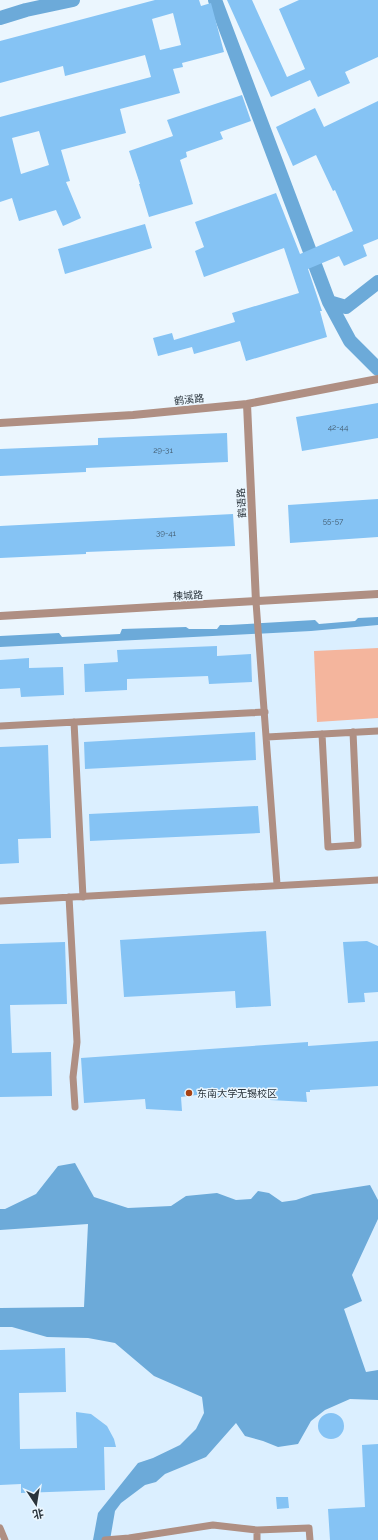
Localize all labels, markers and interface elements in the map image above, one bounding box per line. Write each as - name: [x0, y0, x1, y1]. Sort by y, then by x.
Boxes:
- street label: 鹤溪路: [174, 392, 205, 407]
- house number: 42-44: [328, 422, 349, 432]
- house number: 29-31: [153, 445, 173, 455]
- street label: 鹤语路: [235, 488, 248, 518]
- house number: 55-57: [323, 516, 344, 526]
- house number: 39-41: [156, 528, 177, 538]
- street label: 楝城路: [173, 589, 203, 602]
- marker: 东南大学无锡校区: [184, 1088, 194, 1098]
- place label: 东南大学无锡校区: [197, 1088, 277, 1099]
- north arrow: [16, 1484, 56, 1524]
- text: 北: [31, 1506, 45, 1521]

